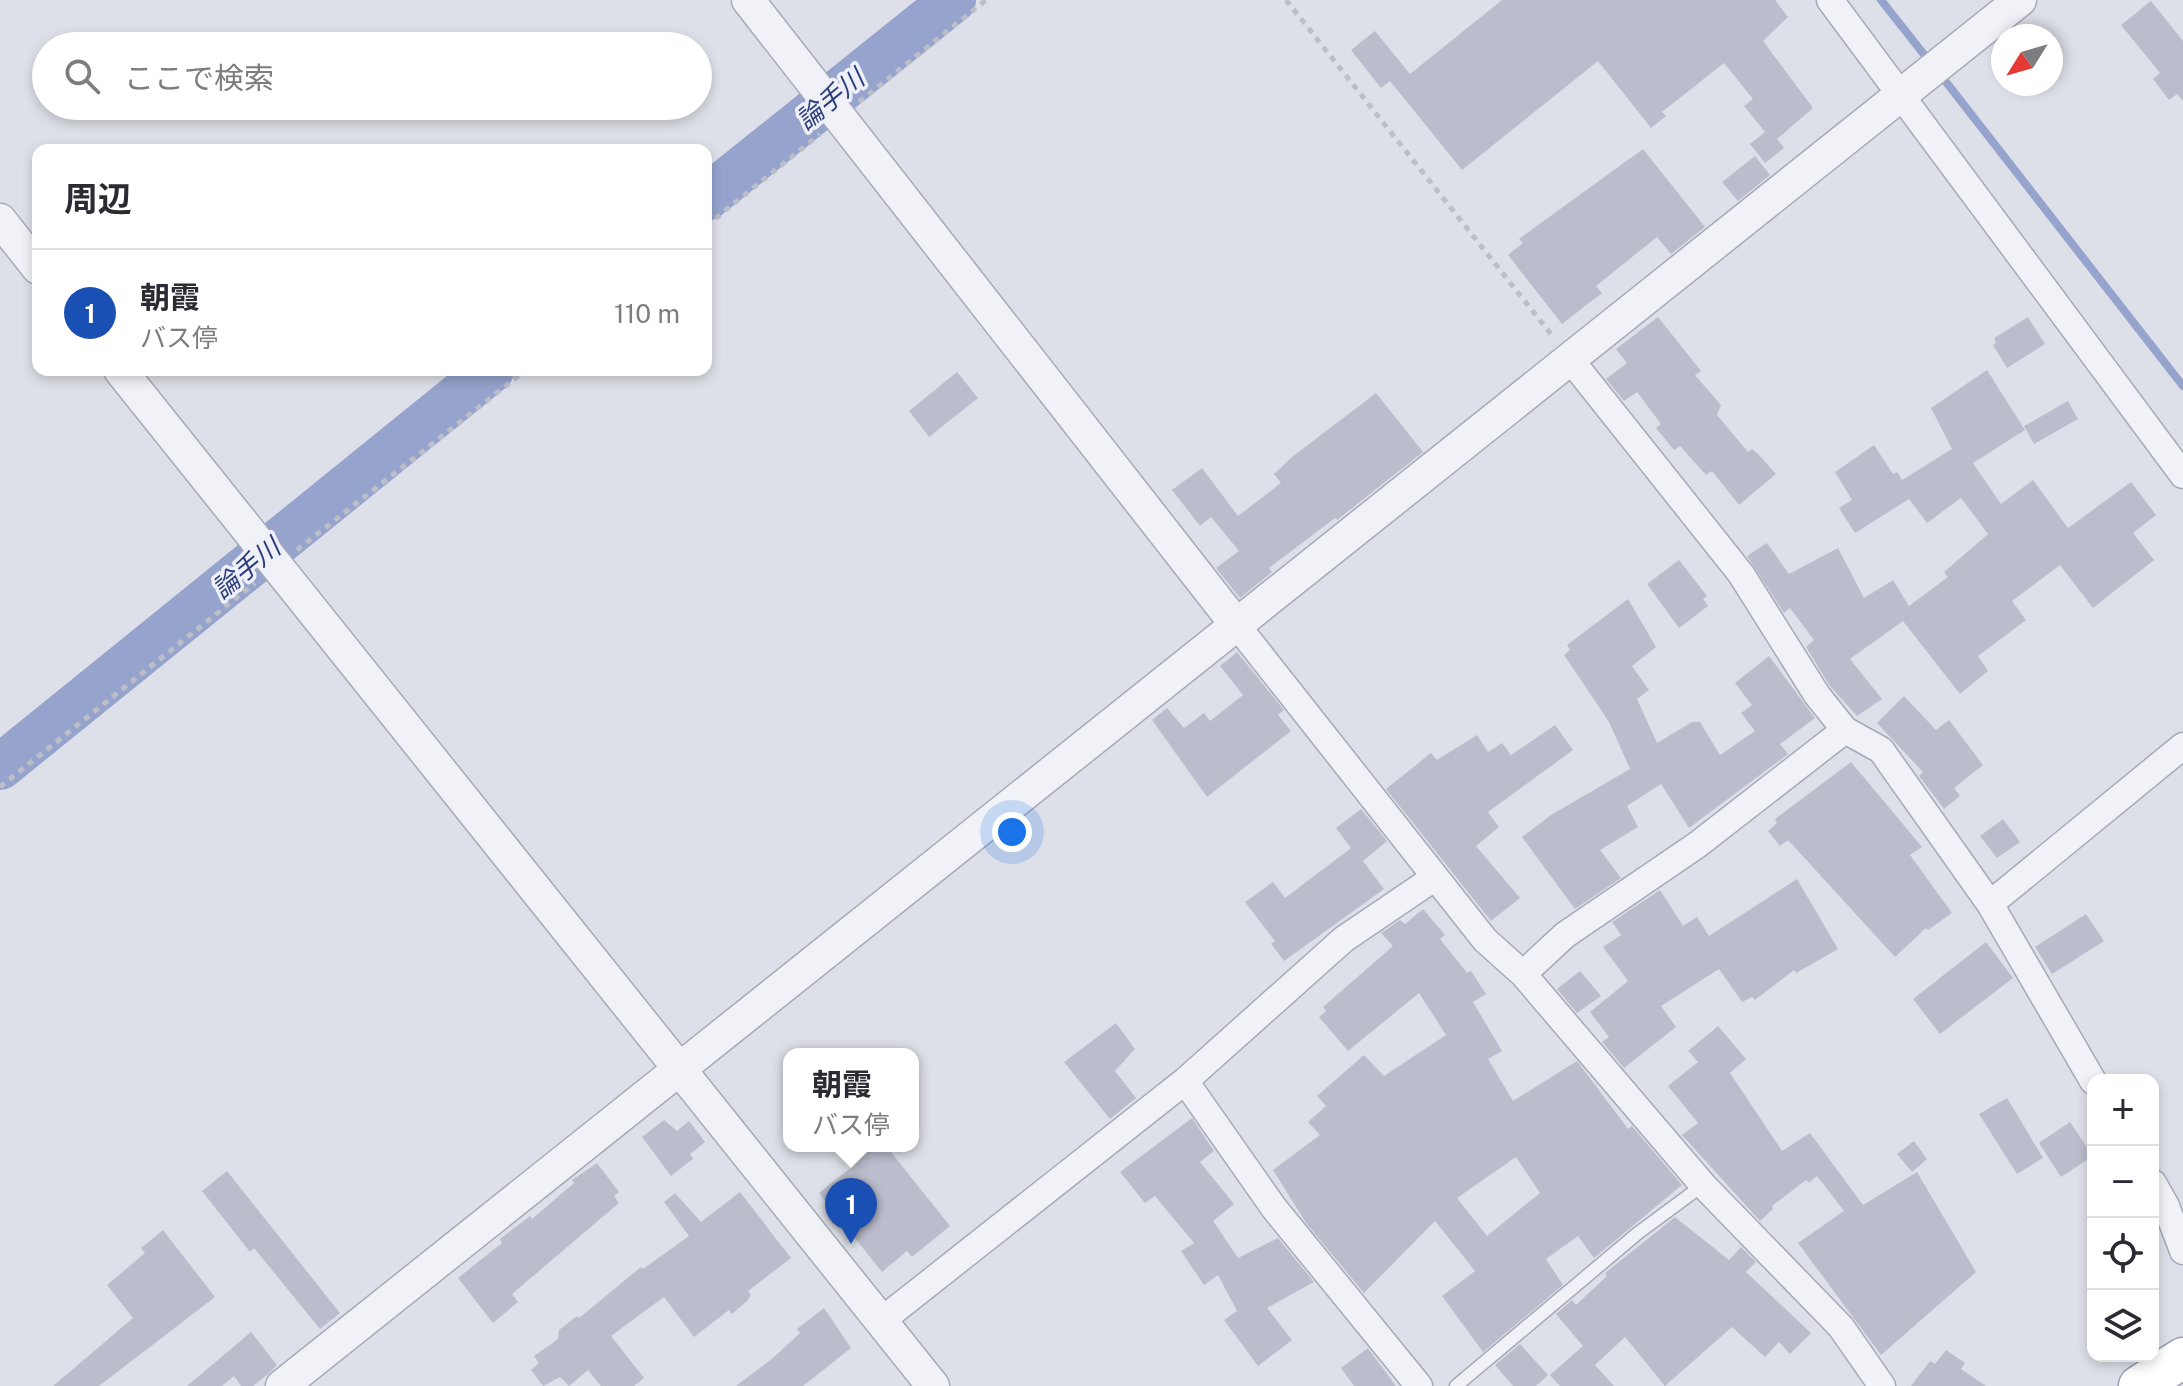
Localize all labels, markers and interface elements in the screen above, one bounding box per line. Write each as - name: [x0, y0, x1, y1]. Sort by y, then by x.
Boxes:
- north arrow: [1991, 24, 2063, 96]
- search box: [32, 32, 712, 120]
- icon: search: [60, 54, 104, 98]
- text: ここで検索: [124, 60, 274, 96]
- water label: 論手川: [790, 61, 872, 136]
- text: 周辺: [64, 179, 132, 219]
- text: 朝霞: [140, 279, 200, 315]
- text: 1: [84, 298, 96, 329]
- text: 110 m: [614, 298, 680, 329]
- text: バス停: [140, 322, 218, 353]
- water label: 論手川: [206, 530, 288, 605]
- your location: [992, 812, 1032, 852]
- popup: [783, 1048, 919, 1152]
- text: 朝霞: [812, 1066, 872, 1102]
- map controls: [2087, 1074, 2159, 1362]
- button: +: [2087, 1074, 2159, 1146]
- text: バス停: [812, 1109, 890, 1140]
- button: −: [2087, 1146, 2159, 1218]
- pin: 1: [825, 1178, 877, 1244]
- button: locate: [2087, 1218, 2159, 1290]
- button: layers: [2087, 1290, 2159, 1362]

